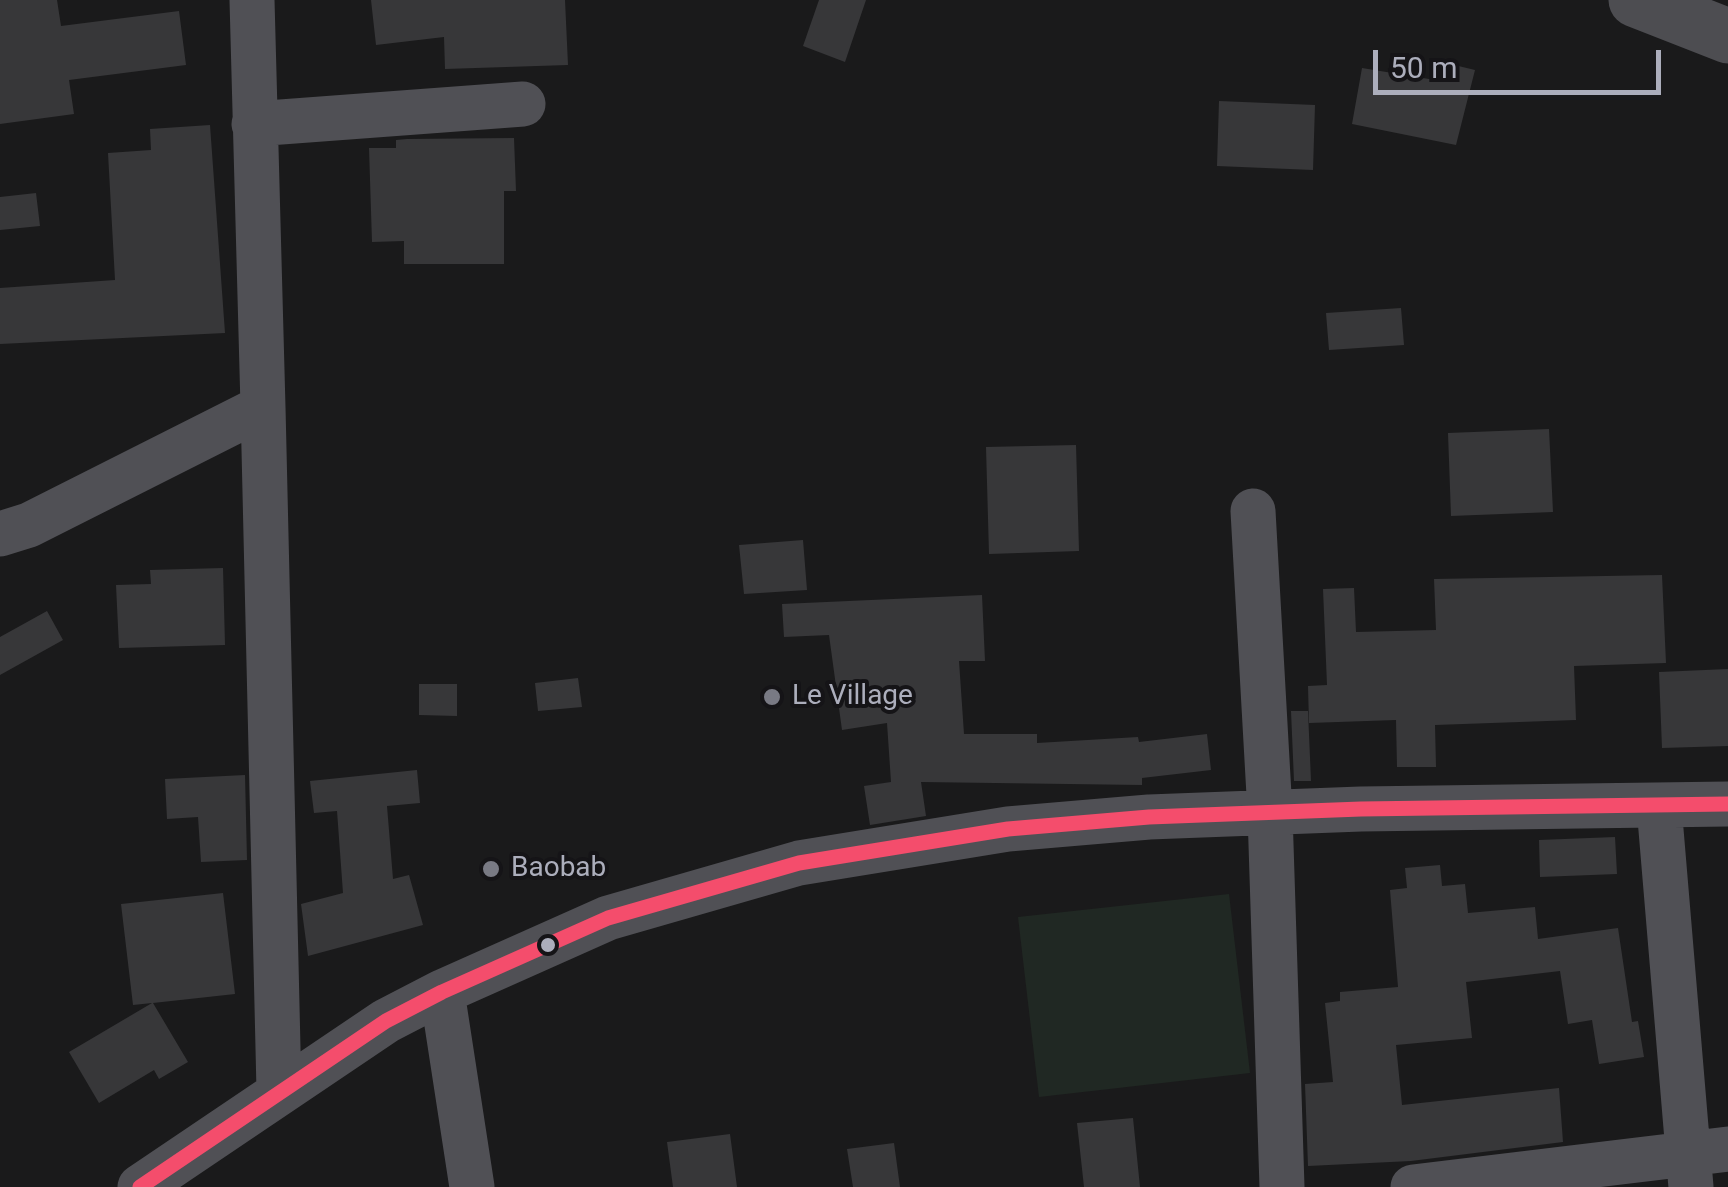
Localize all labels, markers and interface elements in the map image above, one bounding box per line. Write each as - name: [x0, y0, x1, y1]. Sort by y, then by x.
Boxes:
- scale bar: [1378, 30, 1666, 92]
- text: 50 m: [1390, 50, 1457, 85]
- place label: Le Village: [792, 680, 913, 714]
- marker: Le Village: [761, 686, 783, 708]
- place label: Baobab: [511, 852, 606, 886]
- marker: Baobab: [480, 858, 502, 880]
- unlabelled marker: [538, 935, 558, 955]

